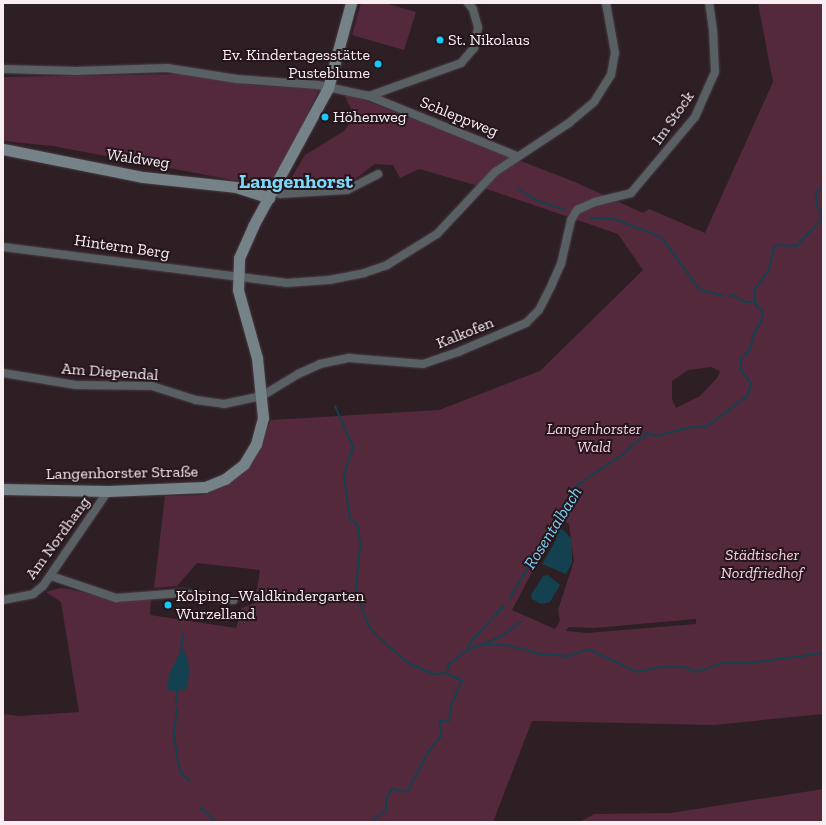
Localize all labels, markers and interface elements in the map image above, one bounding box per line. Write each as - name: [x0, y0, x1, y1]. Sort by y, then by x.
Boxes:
- place label: St. Nikolaus: [448, 30, 530, 50]
- marker: St. Nikolaus: [435, 35, 445, 45]
- place label: Ev. Kindertagesstätte Pusteblume: [222, 45, 370, 83]
- marker: Ev. Kindertagesstätte Pusteblume: [373, 59, 383, 69]
- street label: Im Stock: [648, 88, 698, 148]
- street label: Schleppweg: [417, 93, 501, 141]
- place label: Höhenweg: [333, 107, 407, 127]
- marker: Höhenweg: [320, 112, 330, 122]
- street label: Waldweg: [105, 145, 171, 173]
- district label: Langenhorst: [239, 169, 353, 193]
- street label: Hinterm Berg: [73, 231, 171, 263]
- street label: Kalkofen: [433, 313, 497, 353]
- street label: Am Diependal: [61, 359, 159, 385]
- park label: Langenhorster Wald: [547, 419, 641, 457]
- street label: Langenhorster Straße: [46, 462, 198, 484]
- water label: Rosentalbach: [520, 483, 586, 573]
- street label: Am Nordhang: [22, 493, 94, 583]
- park label: Städtischer Nordfriedhof: [721, 545, 803, 583]
- place label: Kolping–Waldkindergarten Wurzelland: [176, 586, 364, 624]
- marker: Kolping–Waldkindergarten Wurzelland: [163, 600, 173, 610]

